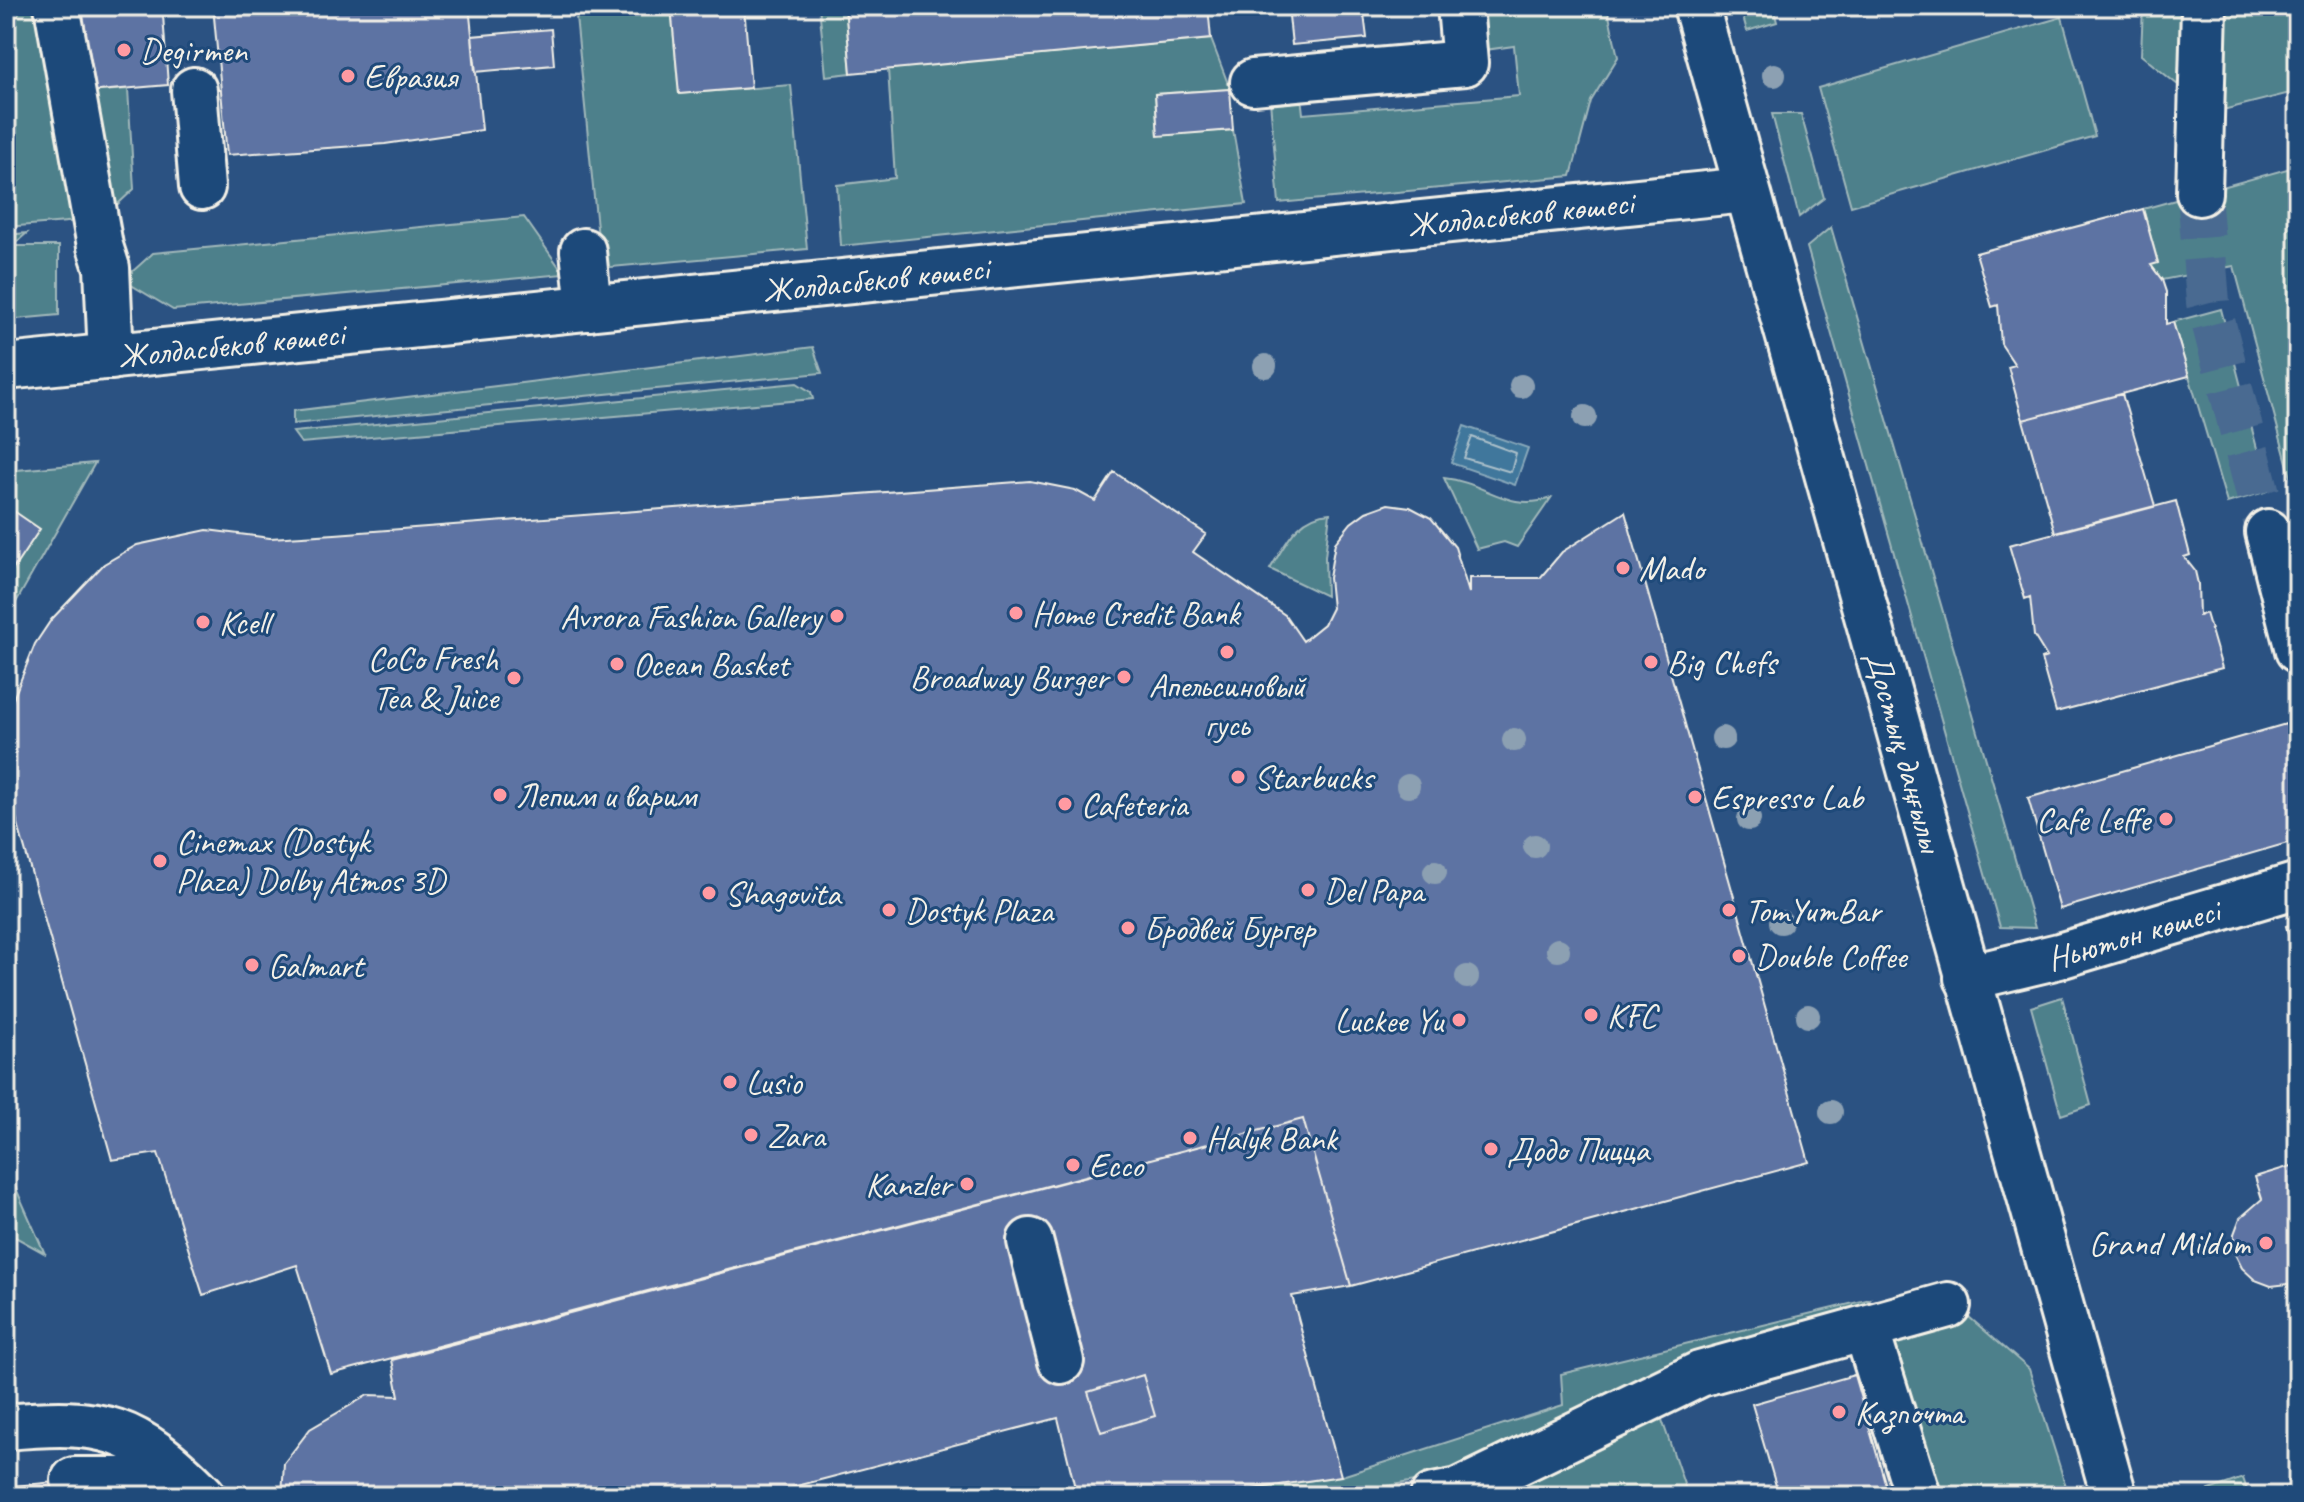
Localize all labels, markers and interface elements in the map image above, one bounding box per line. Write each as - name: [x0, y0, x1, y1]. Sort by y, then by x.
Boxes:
- place label: Degirmen: [140, 29, 249, 72]
- marker: Degirmen: [115, 41, 133, 59]
- place label: Евразия: [364, 55, 459, 98]
- marker: Евразия: [339, 67, 357, 85]
- street label: Жолдасбеков көшесі: [1405, 180, 1639, 246]
- street label: Жолдасбеков көшесі: [760, 246, 994, 312]
- street label: Жолдасбеков көшесі: [116, 311, 350, 378]
- place label: Mado: [1639, 547, 1708, 590]
- marker: Mado: [1614, 559, 1632, 577]
- place label: Home Credit Bank: [1032, 592, 1242, 635]
- place label: Avrora Fashion Gallery: [560, 595, 823, 638]
- place label: Kcell: [219, 601, 275, 644]
- marker: Home Credit Bank: [1007, 604, 1025, 622]
- marker: Avrora Fashion Gallery: [828, 607, 846, 625]
- marker: Kcell: [194, 613, 212, 631]
- place label: CoCo Fresh Tea & Juice: [368, 637, 500, 719]
- place label: Big Chefs: [1667, 641, 1779, 684]
- place label: Ocean Basket: [633, 643, 792, 686]
- marker: Апельсиновый гусь: [1218, 643, 1236, 661]
- street label: Достық даңғылы: [1856, 646, 1954, 859]
- marker: Big Chefs: [1642, 653, 1660, 671]
- marker: Ocean Basket: [608, 655, 626, 673]
- place label: Broadway Burger: [910, 656, 1112, 699]
- place label: Апельсиновый гусь: [1149, 664, 1307, 746]
- marker: Broadway Burger: [1115, 668, 1133, 686]
- marker: CoCo Fresh Tea & Juice: [505, 669, 523, 687]
- place label: Starbucks: [1254, 756, 1376, 799]
- marker: Starbucks: [1229, 768, 1247, 786]
- place label: Лепим и варим: [516, 774, 698, 817]
- place label: Espresso Lab: [1711, 776, 1866, 819]
- place label: Cafeteria: [1081, 783, 1190, 826]
- marker: Лепим и варим: [491, 786, 509, 804]
- marker: Espresso Lab: [1686, 788, 1704, 806]
- marker: Cafeteria: [1056, 795, 1074, 813]
- place label: Cafe Leffe: [2036, 798, 2153, 841]
- marker: Cafe Leffe: [2157, 810, 2175, 828]
- place label: Cinemax (Dostyk Plaza) Dolby Atmos 3D: [176, 820, 448, 902]
- marker: Cinemax (Dostyk Plaza) Dolby Atmos 3D: [151, 852, 169, 870]
- place label: Del Papa: [1324, 869, 1427, 912]
- place label: Shagovita: [725, 872, 843, 915]
- marker: Del Papa: [1299, 881, 1317, 899]
- marker: Shagovita: [700, 884, 718, 902]
- street label: Ньютон көшесі: [2043, 888, 2228, 980]
- place label: Dostyk Plaza: [905, 889, 1055, 932]
- place label: TomYumBar: [1745, 889, 1883, 932]
- marker: Dostyk Plaza: [880, 901, 898, 919]
- marker: TomYumBar: [1720, 901, 1738, 919]
- place label: Бродвей Бургер: [1144, 907, 1317, 950]
- marker: Бродвей Бургер: [1119, 919, 1137, 937]
- place label: Double Coffee: [1755, 935, 1908, 978]
- place label: Galmart: [268, 944, 367, 987]
- marker: Double Coffee: [1730, 947, 1748, 965]
- marker: Galmart: [243, 956, 261, 974]
- place label: KFC: [1607, 994, 1660, 1037]
- place label: Luckee Yu: [1335, 999, 1445, 1042]
- marker: KFC: [1582, 1006, 1600, 1024]
- marker: Luckee Yu: [1450, 1011, 1468, 1029]
- place label: Lusio: [746, 1061, 804, 1104]
- marker: Lusio: [721, 1073, 739, 1091]
- place label: Zara: [767, 1114, 827, 1157]
- place label: Halyk Bank: [1206, 1117, 1339, 1160]
- marker: Zara: [742, 1126, 760, 1144]
- place label: Додо Пицца: [1507, 1128, 1651, 1171]
- marker: Halyk Bank: [1181, 1129, 1199, 1147]
- marker: Додо Пицца: [1482, 1140, 1500, 1158]
- place label: Ecco: [1089, 1144, 1145, 1187]
- marker: Ecco: [1064, 1156, 1082, 1174]
- place label: Kanzler: [866, 1163, 955, 1206]
- marker: Kanzler: [958, 1175, 976, 1193]
- place label: Grand Mildom: [2089, 1222, 2251, 1265]
- marker: Grand Mildom: [2257, 1234, 2275, 1252]
- place label: Казпочта: [1855, 1391, 1966, 1434]
- marker: Казпочта: [1830, 1403, 1848, 1421]

